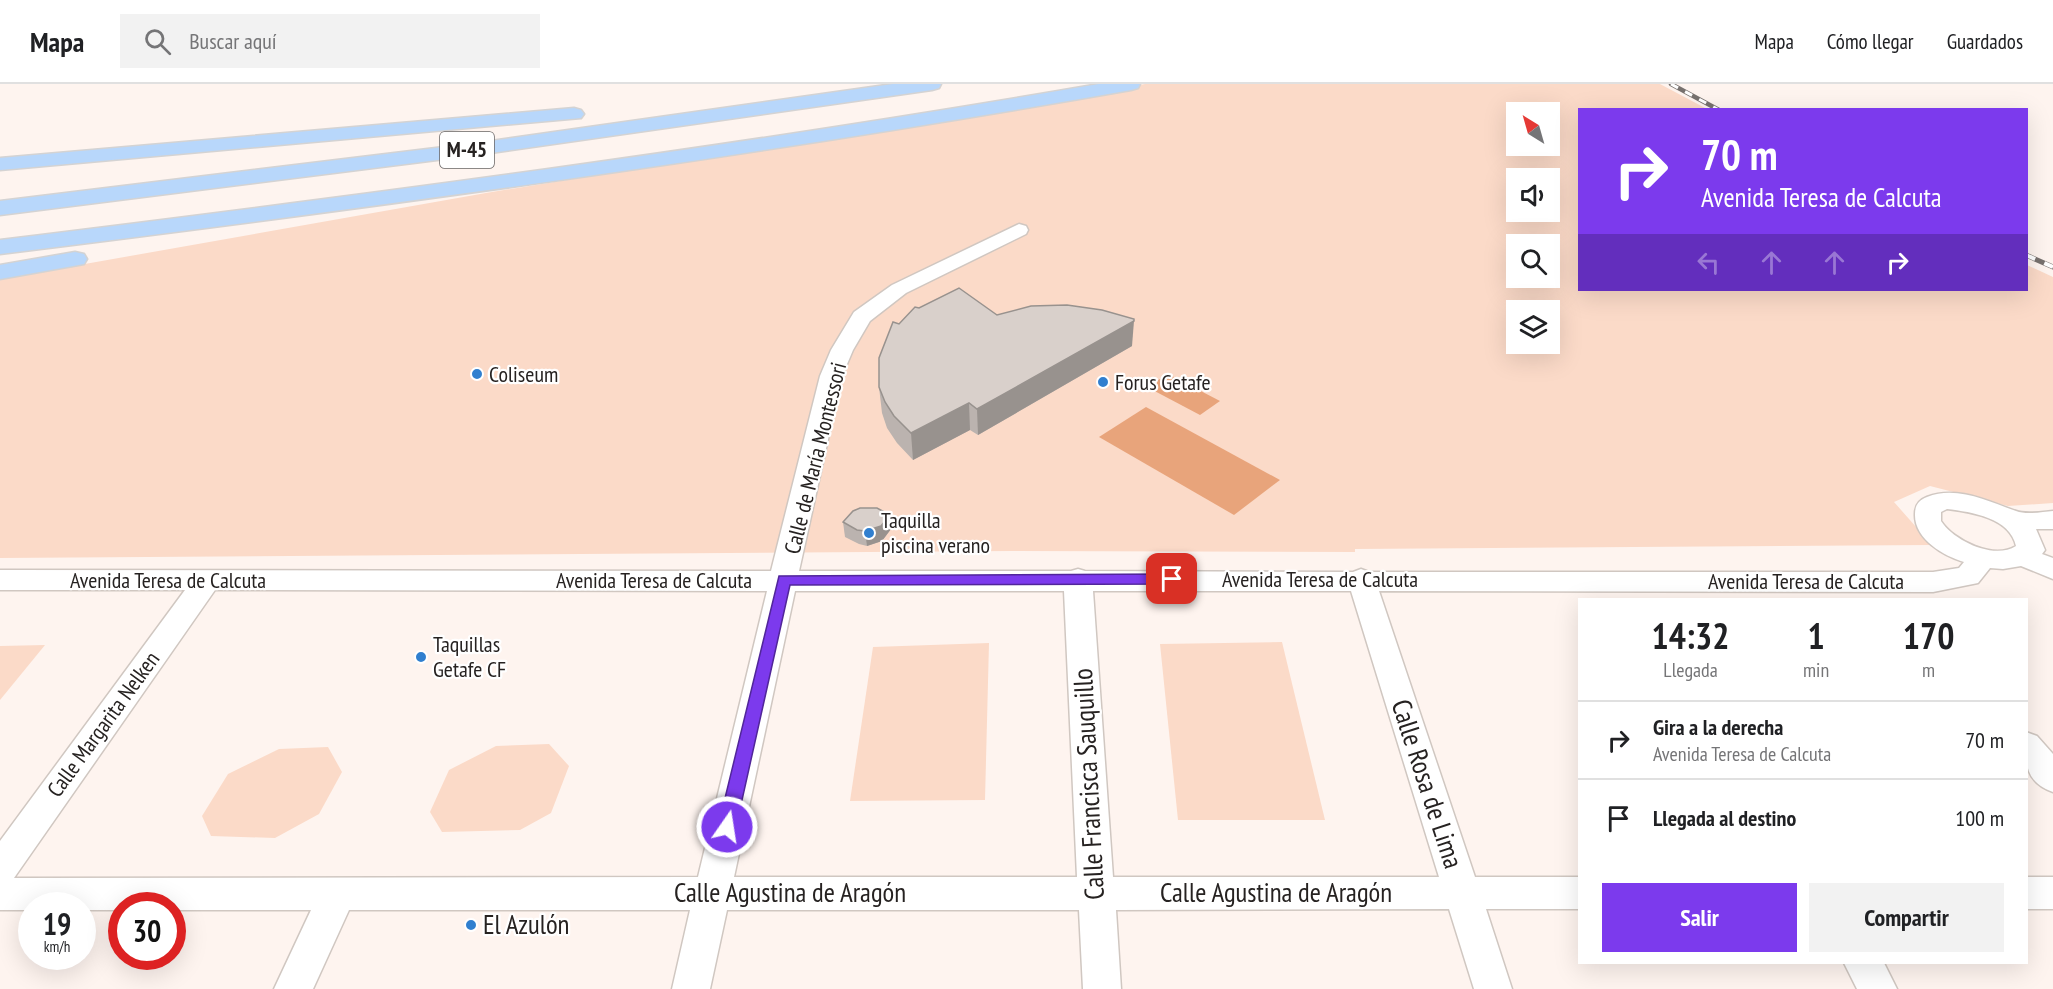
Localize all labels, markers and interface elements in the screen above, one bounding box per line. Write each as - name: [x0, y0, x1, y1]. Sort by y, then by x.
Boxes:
- search box: [120, 14, 540, 68]
- text: Mapa: [30, 23, 84, 60]
- icon: search: [141, 25, 174, 58]
- text: Buscar aquí: [189, 27, 277, 55]
- text: Mapa: [1755, 28, 1794, 55]
- text: Cómo llegar: [1827, 28, 1914, 55]
- text: Guardados: [1947, 28, 2023, 55]
- north arrow: [1506, 102, 1560, 156]
- map controls: [1506, 102, 1560, 354]
- text: 70 m: [1701, 127, 1778, 182]
- road number: M-45: [440, 132, 494, 168]
- icon: right: [1602, 132, 1680, 210]
- button: sound: [1506, 168, 1560, 222]
- text: Avenida Teresa de Calcuta: [1701, 180, 1942, 214]
- button: search: [1506, 234, 1560, 288]
- icon: left: [1692, 246, 1725, 279]
- icon: ahead: [1755, 246, 1788, 279]
- icon: ahead: [1818, 246, 1851, 279]
- icon: right: [1881, 246, 1914, 279]
- button: layers: [1506, 300, 1560, 354]
- street label: Calle de María Montessori: [778, 359, 852, 557]
- place label: Coliseum: [489, 360, 558, 388]
- marker: Coliseum: [470, 367, 484, 381]
- place label: Forus Getafe: [1115, 368, 1211, 396]
- marker: Forus Getafe: [1096, 375, 1110, 389]
- place label: Taquilla piscina verano: [881, 506, 990, 559]
- marker: Taquilla piscina verano: [862, 526, 876, 540]
- pin: [1146, 553, 1197, 604]
- icon: arrive: [1155, 562, 1188, 595]
- street label: Avenida Teresa de Calcuta: [1222, 565, 1418, 593]
- street label: Avenida Teresa de Calcuta: [70, 566, 266, 594]
- street label: Avenida Teresa de Calcuta: [556, 566, 752, 594]
- street label: Avenida Teresa de Calcuta: [1708, 567, 1904, 595]
- text: 14:32: [1652, 612, 1729, 659]
- text: 1: [1807, 612, 1825, 659]
- text: 170: [1903, 612, 1954, 659]
- place label: Taquillas Getafe CF: [433, 630, 506, 683]
- street label: Calle Margarita Nelken: [41, 646, 165, 802]
- marker: Taquillas Getafe CF: [414, 650, 428, 664]
- text: Llegada: [1663, 657, 1718, 683]
- text: min: [1803, 657, 1829, 683]
- text: m: [1922, 657, 1935, 683]
- street label: Calle Francisca Sauquillo: [1065, 667, 1111, 901]
- street label: Calle Rosa de Lima: [1385, 695, 1471, 872]
- text: Gira a la derecha: [1653, 713, 1783, 741]
- icon: right: [1602, 724, 1635, 757]
- text: 70 m: [1965, 726, 2004, 754]
- text: Avenida Teresa de Calcuta: [1653, 741, 1831, 767]
- position arrow: [695, 795, 759, 859]
- icon: arrive: [1602, 802, 1635, 835]
- text: Llegada al destino: [1653, 804, 1796, 832]
- text: 100 m: [1955, 804, 2004, 832]
- street label: Calle Agustina de Aragón: [674, 875, 906, 909]
- street label: Calle Agustina de Aragón: [1160, 875, 1392, 909]
- button: Salir: [1602, 883, 1797, 952]
- button: Compartir: [1809, 883, 2004, 952]
- speed limit sign: 30: [108, 892, 186, 970]
- text: 19: [43, 904, 71, 943]
- place label: El Azulón: [483, 907, 569, 941]
- marker: El Azulón: [464, 918, 478, 932]
- text: km/h: [44, 937, 70, 956]

